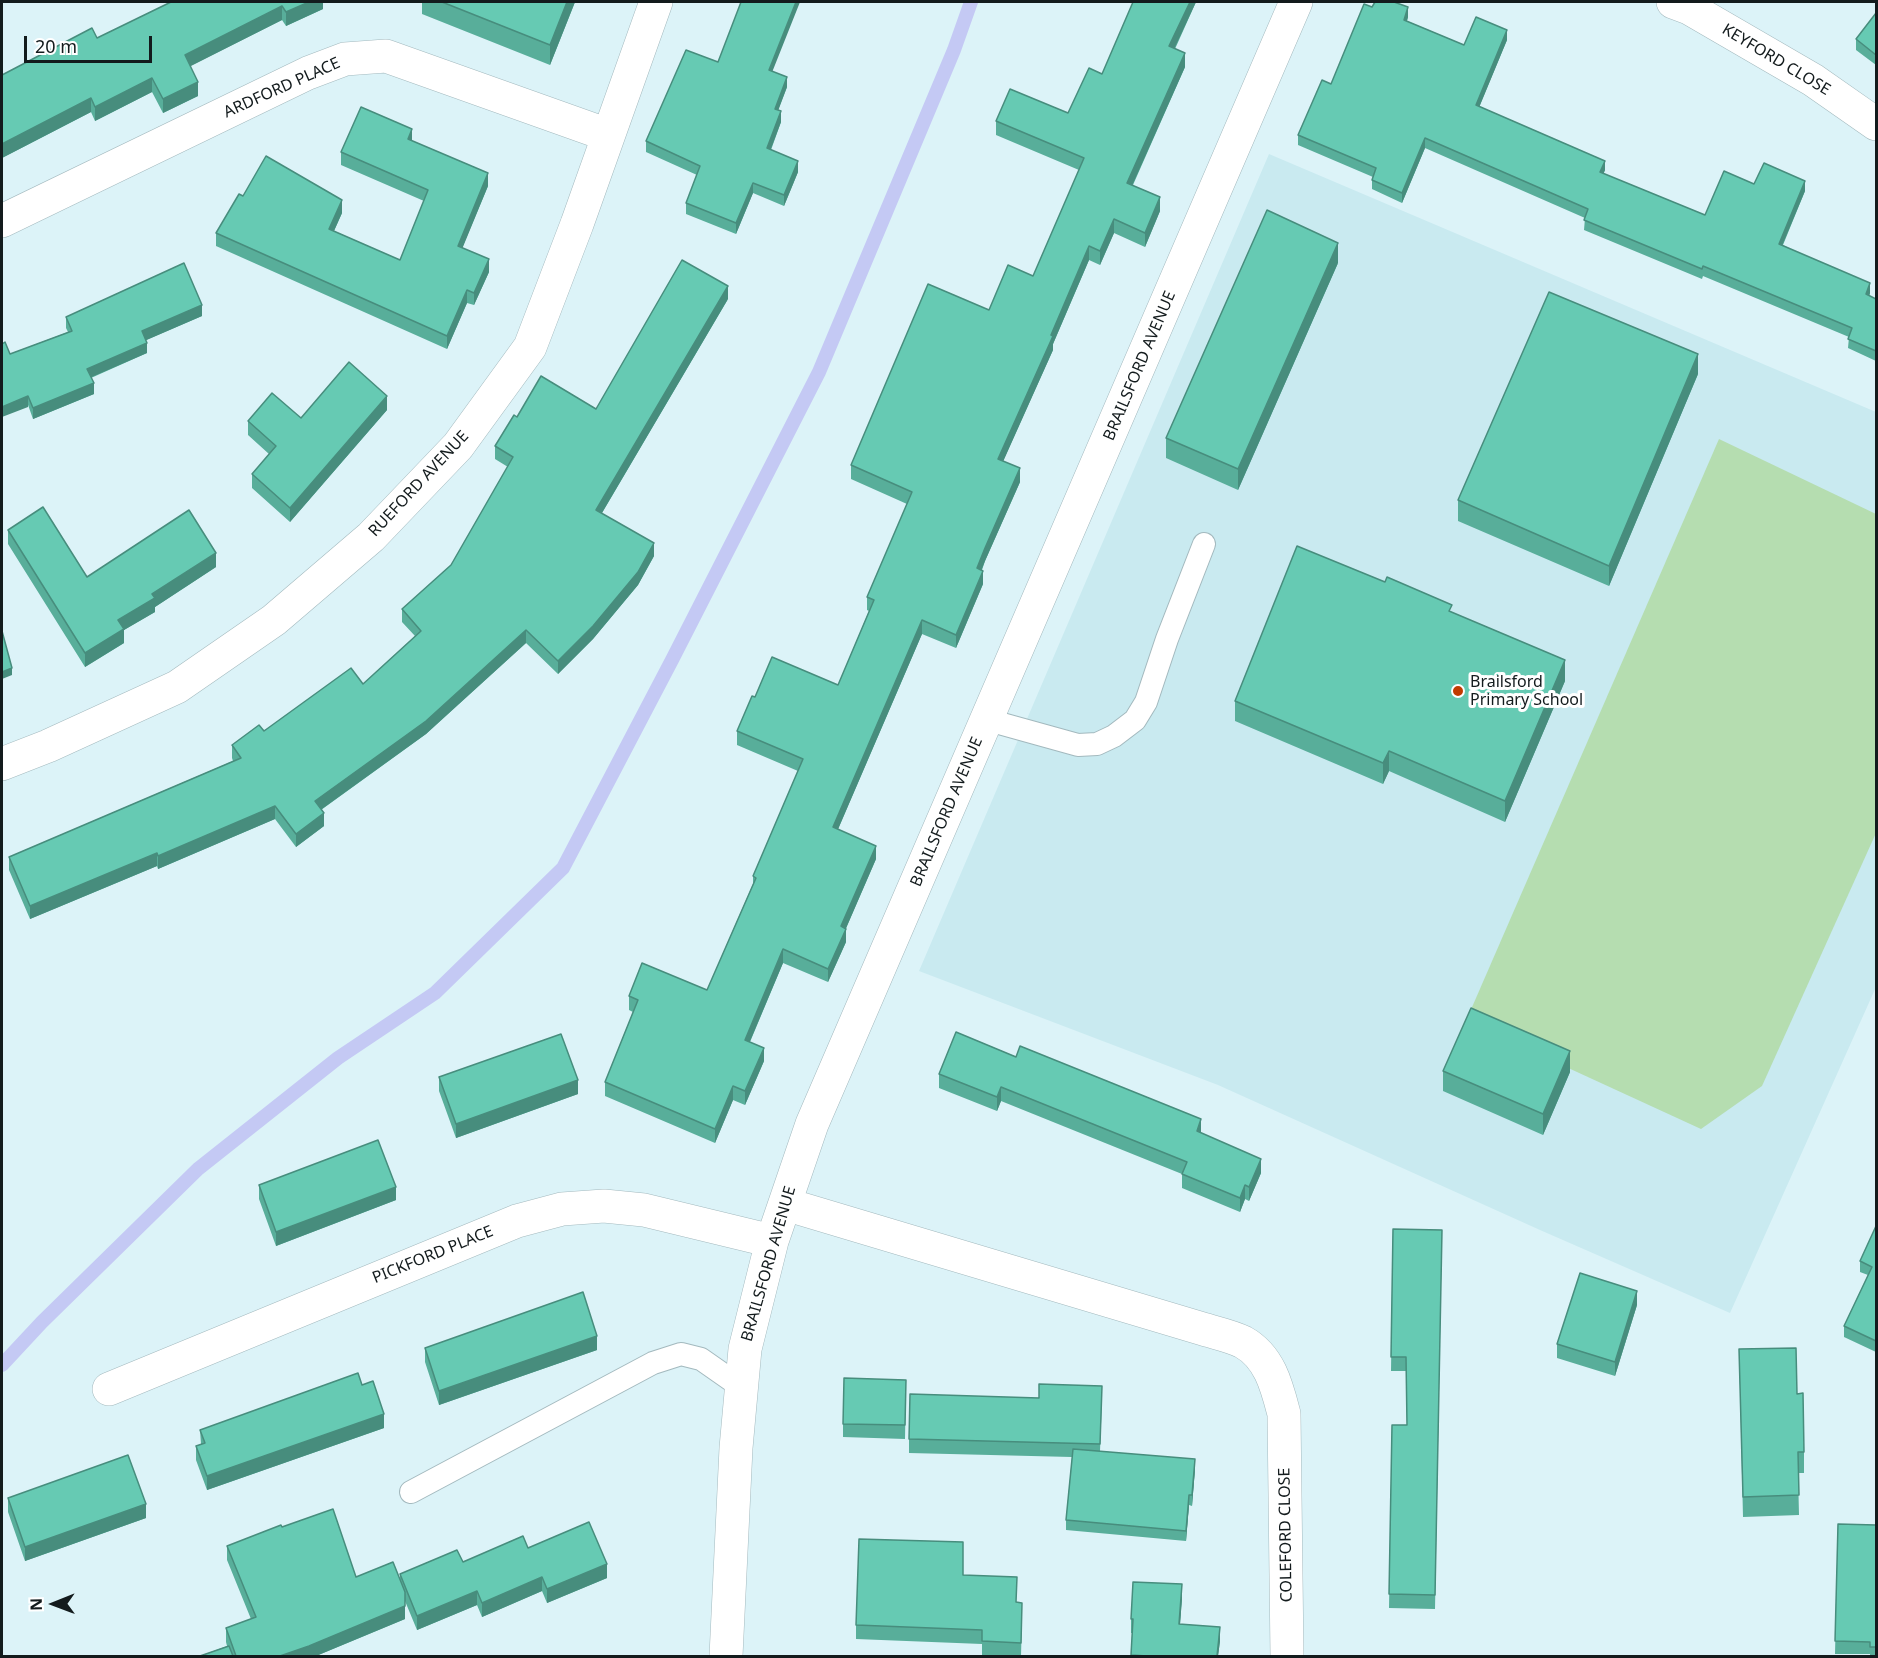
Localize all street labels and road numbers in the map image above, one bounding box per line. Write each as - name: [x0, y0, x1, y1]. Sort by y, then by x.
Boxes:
- street label: KEYFORD CLOSE: [1718, 20, 1834, 100]
- street label: ARDFORD PLACE: [221, 54, 343, 122]
- street label: BRAILSFORD AVENUE: [1100, 288, 1180, 444]
- street label: RUEFORD AVENUE: [365, 427, 473, 541]
- street label: BRAILSFORD AVENUE: [907, 734, 987, 890]
- street label: BRAILSFORD AVENUE: [738, 1184, 800, 1344]
- street label: PICKFORD PLACE: [370, 1222, 496, 1288]
- street label: COLEFORD CLOSE: [1275, 1468, 1297, 1602]

